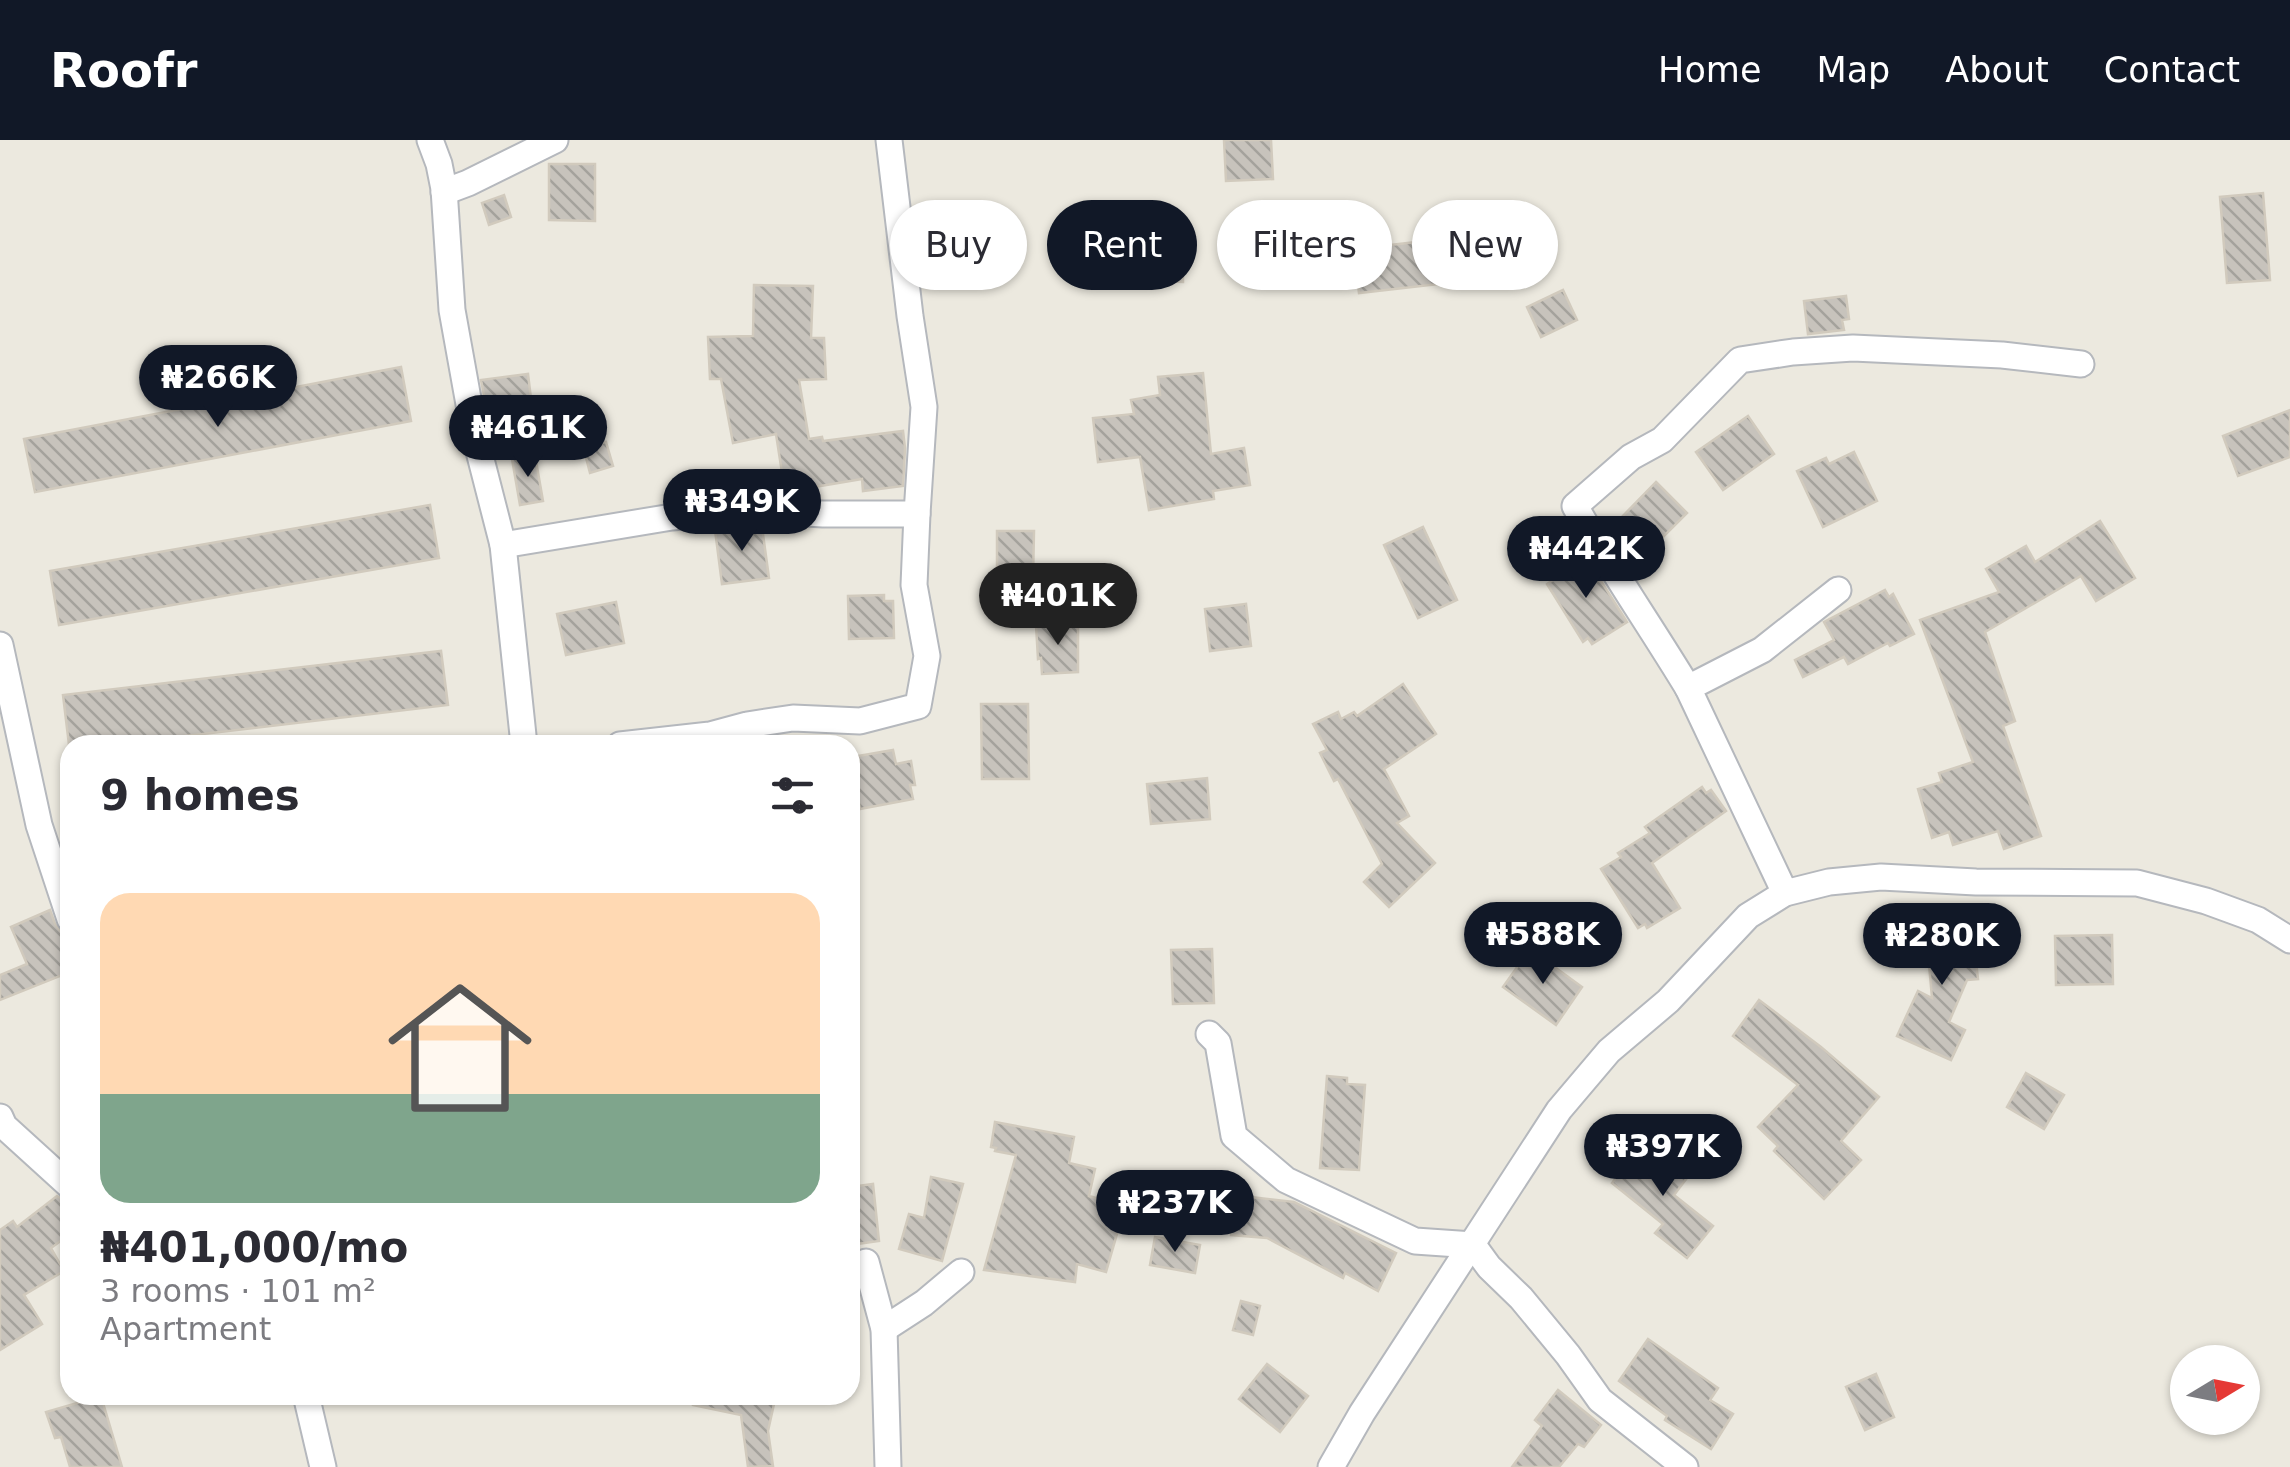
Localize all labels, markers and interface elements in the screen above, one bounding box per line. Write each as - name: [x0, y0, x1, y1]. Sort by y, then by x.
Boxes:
- text: Roofr: [50, 42, 197, 98]
- text: Home: [1658, 50, 1761, 90]
- text: Map: [1816, 50, 1890, 90]
- text: About: [1945, 50, 2049, 90]
- text: Contact: [2104, 50, 2240, 90]
- chip: Buy: [890, 200, 1027, 290]
- chip: Rent: [1047, 200, 1197, 290]
- chip: Filters: [1217, 200, 1392, 290]
- chip: New: [1412, 200, 1558, 290]
- pin: ₦266K: [148, 345, 288, 430]
- text: ₦266K: [161, 358, 275, 396]
- pin: ₦461K: [458, 395, 598, 480]
- text: ₦461K: [471, 408, 585, 446]
- pin: ₦349K: [672, 469, 812, 554]
- text: ₦349K: [685, 482, 799, 520]
- pin: ₦442K: [1516, 516, 1656, 601]
- text: ₦442K: [1529, 529, 1643, 567]
- pin: ₦401K: [988, 563, 1128, 648]
- text: ₦401K: [1001, 576, 1115, 614]
- icon: filters: [765, 768, 820, 823]
- text: 9 homes: [100, 771, 300, 820]
- pin: ₦588K: [1473, 902, 1613, 987]
- pin: ₦280K: [1872, 903, 2012, 988]
- text: ₦588K: [1486, 915, 1600, 953]
- text: ₦280K: [1885, 916, 1999, 954]
- icon: home: [370, 958, 550, 1138]
- pin: ₦397K: [1593, 1114, 1733, 1199]
- text: ₦397K: [1606, 1127, 1720, 1165]
- pin: ₦237K: [1105, 1170, 1245, 1255]
- text: ₦237K: [1118, 1183, 1232, 1221]
- text: ₦401,000/mo: [100, 1223, 408, 1272]
- text: 3 rooms · 101 m²: [100, 1272, 376, 1310]
- text: Apartment: [100, 1310, 271, 1348]
- north arrow: [2170, 1345, 2260, 1435]
- map controls: [2170, 1345, 2260, 1435]

